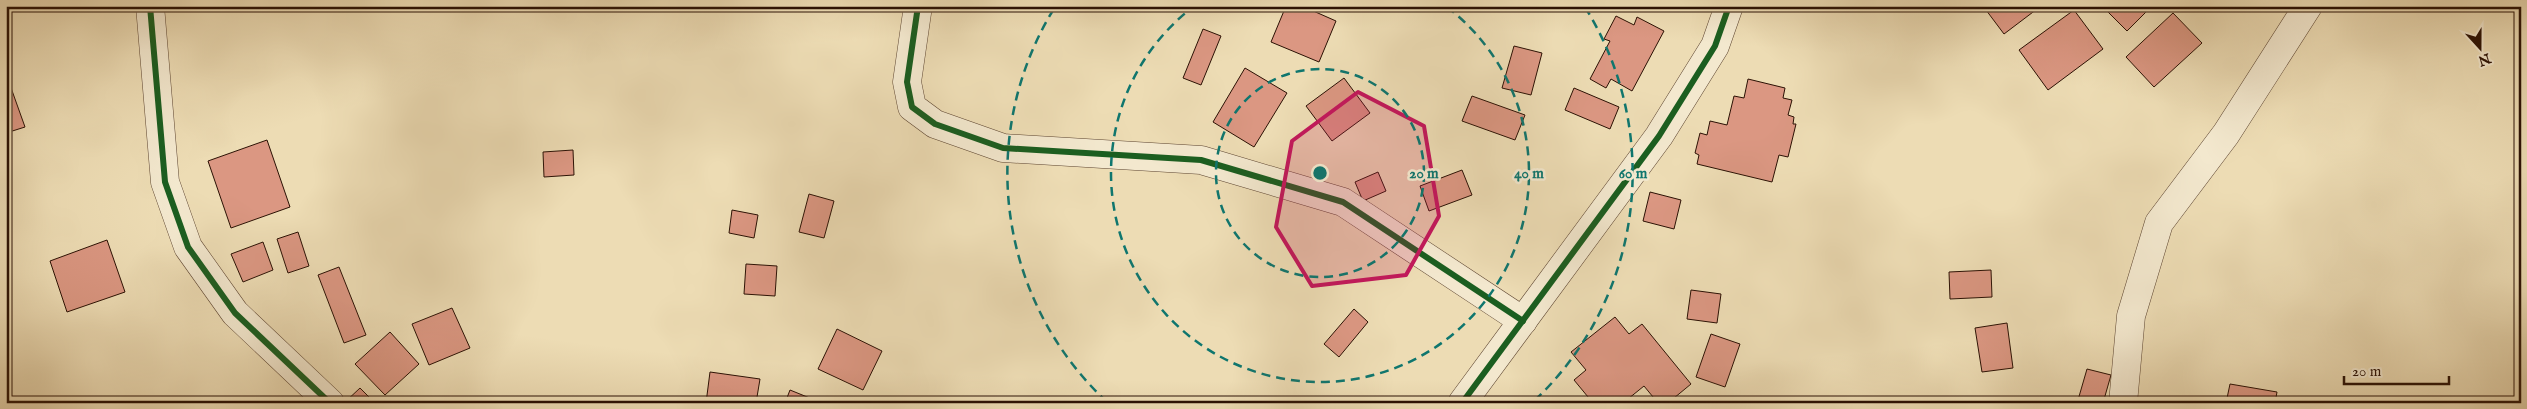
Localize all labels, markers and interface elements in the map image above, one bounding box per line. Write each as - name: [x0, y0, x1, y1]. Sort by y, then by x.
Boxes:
- north arrow: [2454, 22, 2504, 72]
- text: N: [2475, 48, 2494, 70]
- centre of rings: [1311, 164, 1329, 182]
- text: 20 m: [1409, 164, 1439, 183]
- text: 40 m: [1514, 164, 1544, 183]
- text: 60 m: [1619, 164, 1648, 183]
- scale bar: [2344, 354, 2450, 386]
- text: 20 m: [2352, 362, 2382, 381]

